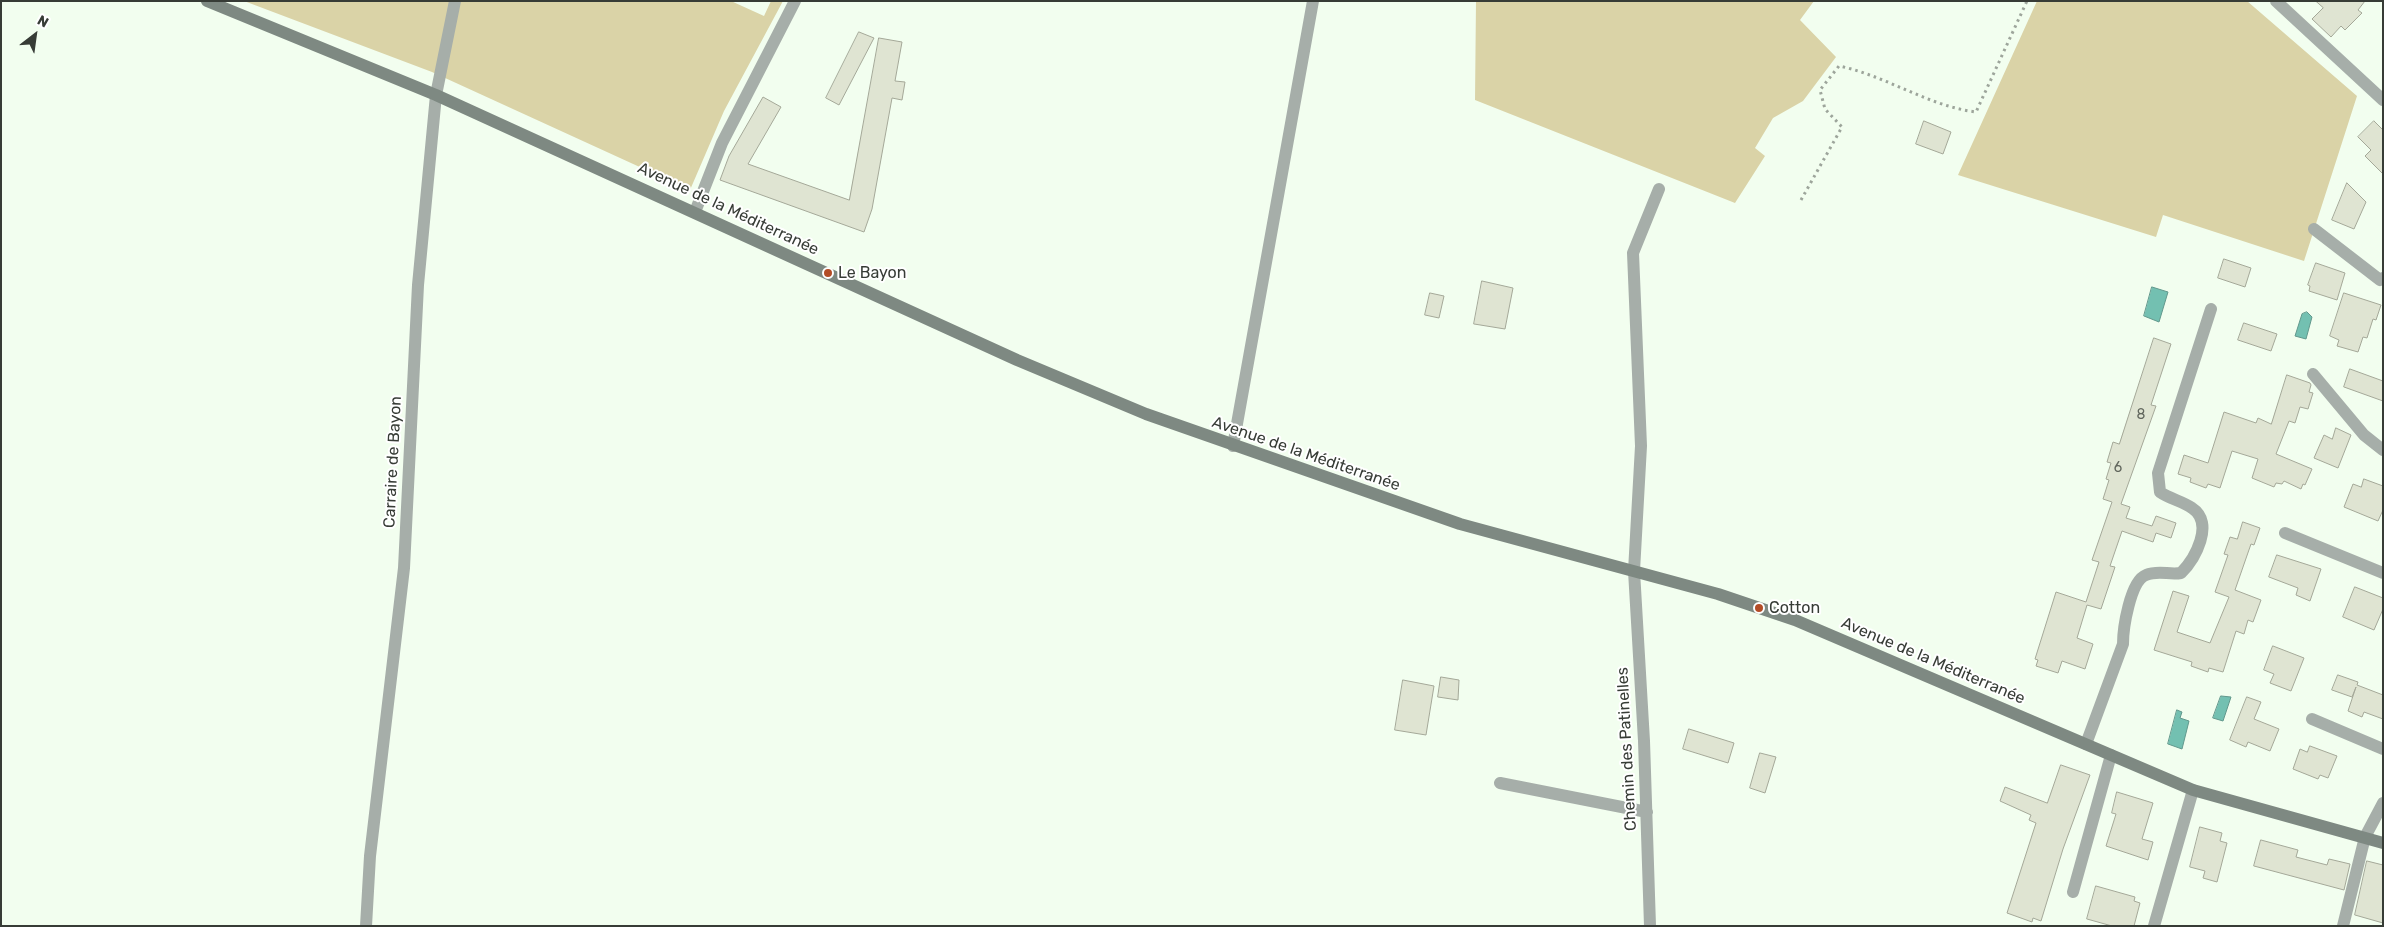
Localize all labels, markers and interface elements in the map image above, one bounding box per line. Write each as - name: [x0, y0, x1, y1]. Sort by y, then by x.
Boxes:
- north arrow: [10, 10, 60, 60]
- text: N: [34, 12, 51, 31]
- street label: Avenue de la Méditerranée: [634, 159, 822, 259]
- place label: Le Bayon: [838, 263, 906, 283]
- marker: Le Bayon: [822, 267, 834, 279]
- street label: Carraire de Bayon: [380, 395, 406, 529]
- house number: 8: [2137, 407, 2145, 423]
- street label: Avenue de la Méditerranée: [1209, 413, 1403, 495]
- house number: 6: [2114, 460, 2122, 476]
- place label: Cotton: [1769, 598, 1820, 618]
- marker: Cotton: [1753, 602, 1765, 614]
- street label: Avenue de la Méditerranée: [1838, 614, 2028, 708]
- street label: Chemin des Patinelles: [1613, 667, 1641, 831]

